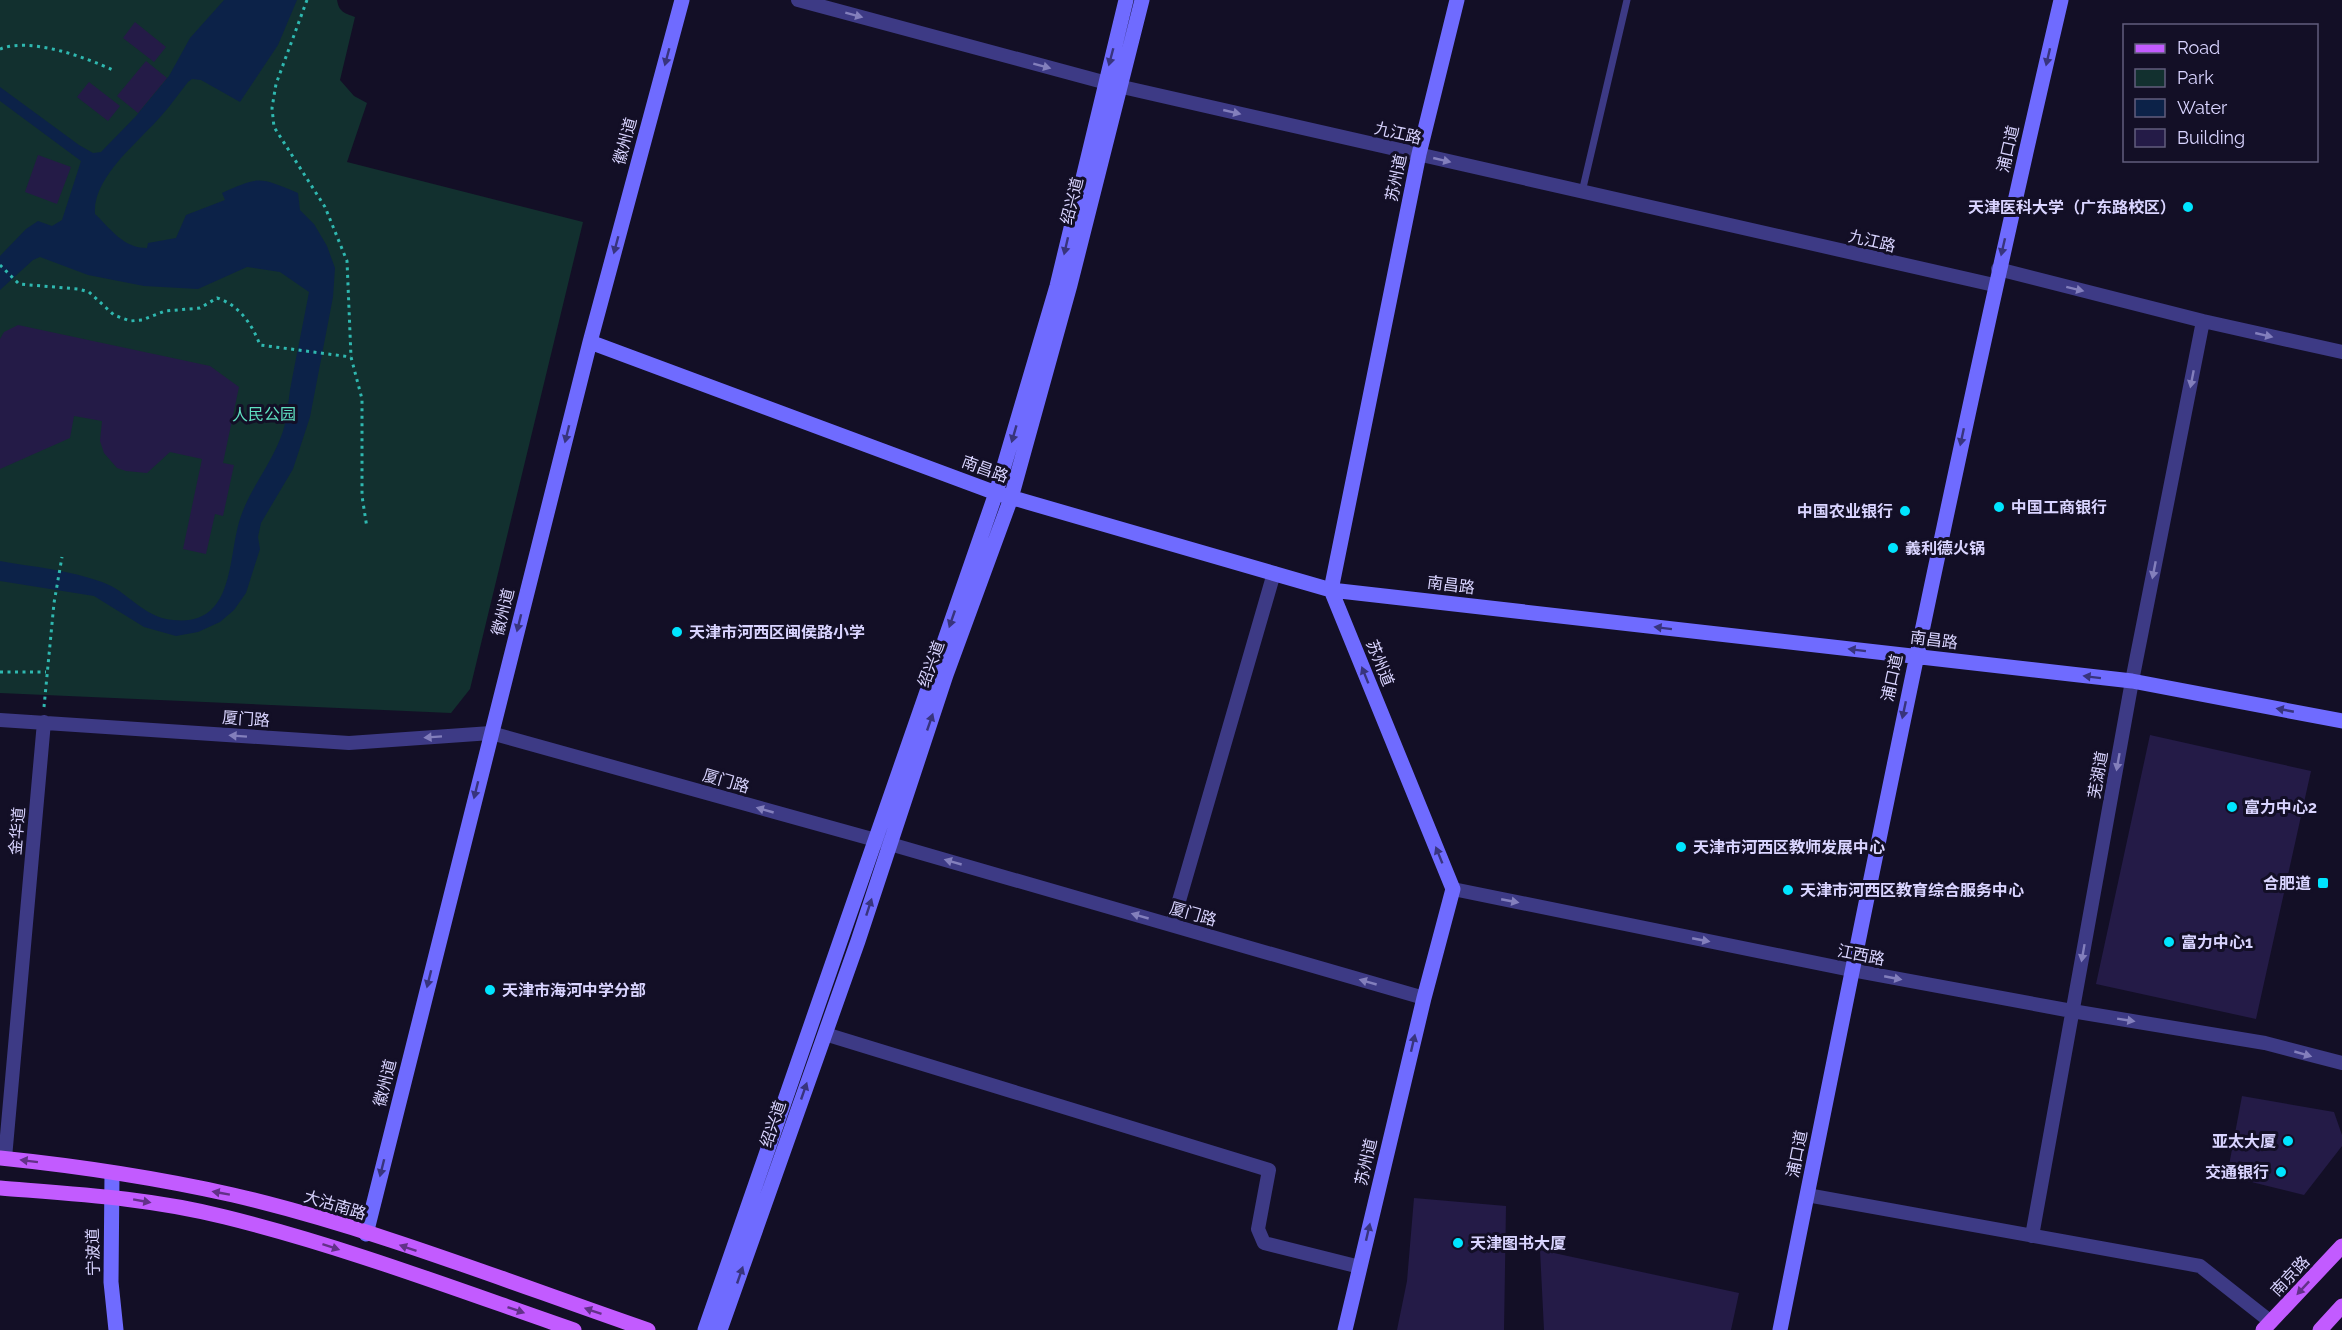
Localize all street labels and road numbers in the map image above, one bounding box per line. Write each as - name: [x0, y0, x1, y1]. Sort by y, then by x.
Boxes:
- street label: 徽州道: [610, 115, 640, 167]
- street label: 九江路: [1372, 118, 1424, 148]
- street label: 浦口道: [1993, 123, 2023, 175]
- street label: 苏州道: [1382, 153, 1410, 203]
- street label: 绍兴道: [1057, 175, 1087, 227]
- street label: 九江路: [1846, 226, 1898, 256]
- street label: 南昌路: [959, 452, 1011, 486]
- street label: 南昌路: [1426, 573, 1476, 597]
- street label: 徽州道: [488, 586, 518, 638]
- street label: 南昌路: [1909, 628, 1959, 652]
- street label: 苏州道: [1362, 637, 1398, 689]
- street label: 绍兴道: [914, 638, 948, 690]
- street label: 浦口道: [1878, 653, 1906, 703]
- street label: 厦门路: [221, 708, 271, 730]
- street label: 芜湖道: [2084, 750, 2112, 800]
- street label: 厦门路: [700, 765, 752, 797]
- street label: 金华道: [5, 806, 29, 856]
- street label: 厦门路: [1167, 898, 1219, 930]
- street label: 江西路: [1836, 941, 1886, 969]
- street label: 徽州道: [370, 1057, 400, 1109]
- street label: 绍兴道: [756, 1098, 790, 1150]
- street label: 浦口道: [1783, 1129, 1811, 1179]
- street label: 苏州道: [1351, 1136, 1381, 1188]
- street label: 大沽南路: [302, 1187, 368, 1223]
- street label: 宁波道: [83, 1228, 103, 1276]
- street label: 南京路: [2267, 1252, 2313, 1300]

